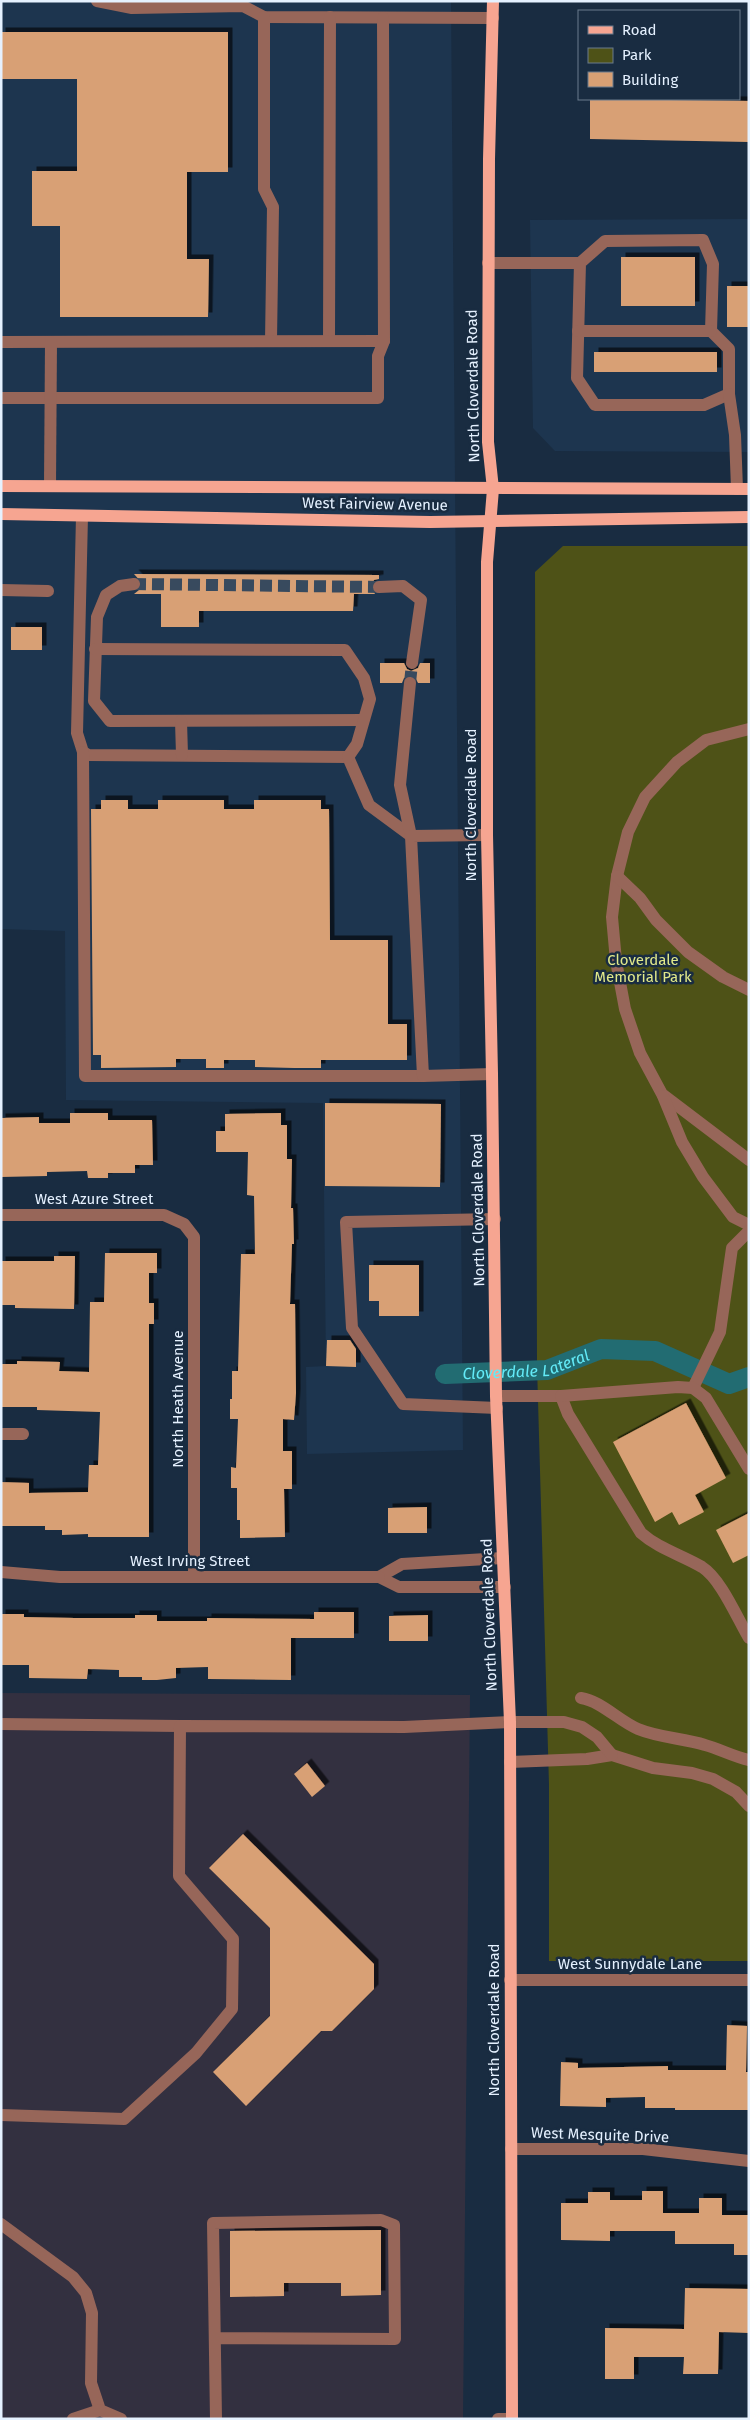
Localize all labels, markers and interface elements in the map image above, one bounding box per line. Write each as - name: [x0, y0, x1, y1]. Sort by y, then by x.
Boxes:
- legend: [578, 10, 740, 100]
- text: Road: [622, 21, 657, 39]
- text: Park: [622, 46, 652, 64]
- text: Building: [622, 71, 678, 89]
- street label: North Cloverdale Road: [463, 309, 483, 463]
- street label: West Fairview Avenue: [302, 494, 448, 514]
- street label: North Cloverdale Road: [462, 728, 480, 882]
- park label: Cloverdale Memorial Park: [594, 951, 692, 986]
- street label: North Cloverdale Road: [468, 1133, 488, 1287]
- street label: West Azure Street: [35, 1190, 154, 1208]
- street label: North Heath Avenue: [169, 1330, 187, 1468]
- water label: Cloverdale Lateral: [462, 1345, 592, 1383]
- street label: North Cloverdale Road: [477, 1538, 501, 1692]
- street label: West Irving Street: [130, 1552, 251, 1570]
- street label: North Cloverdale Road: [485, 1943, 503, 2097]
- street label: West Sunnydale Lane: [558, 1955, 702, 1973]
- street label: West Mesquite Drive: [531, 2124, 669, 2146]

